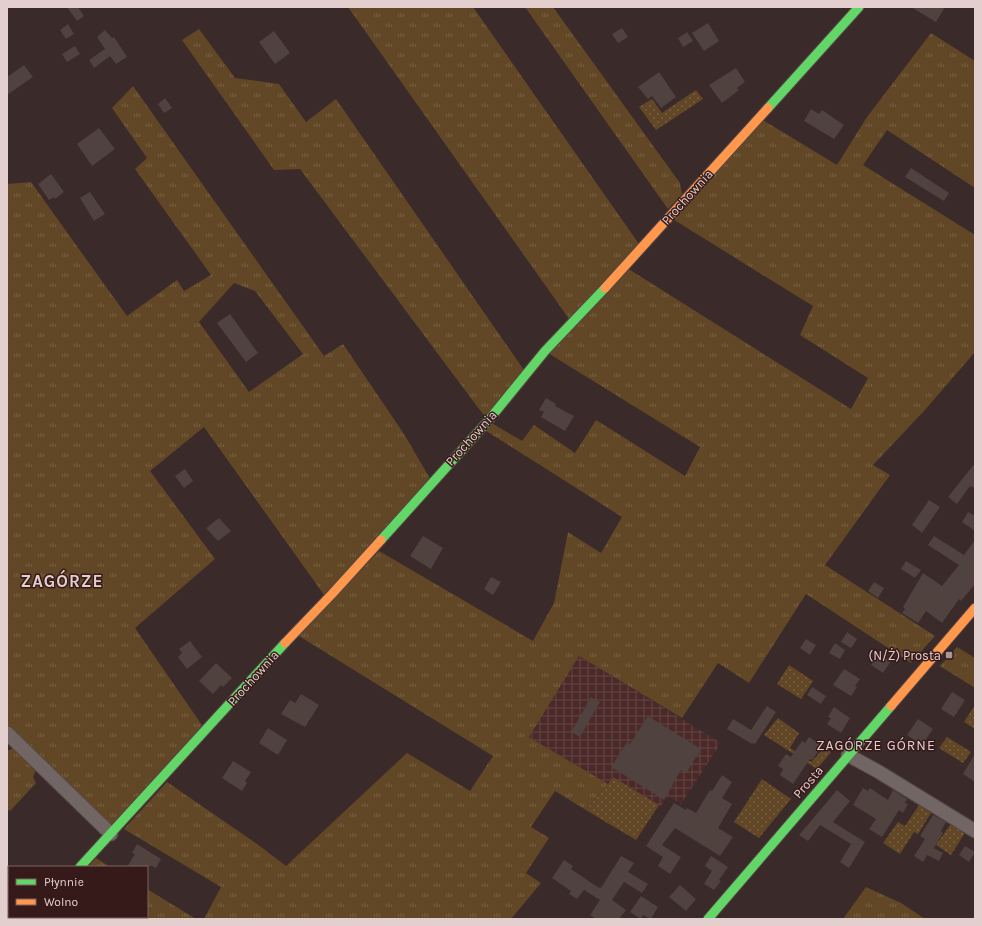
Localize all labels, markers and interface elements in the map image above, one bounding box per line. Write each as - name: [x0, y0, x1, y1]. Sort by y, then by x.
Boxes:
- street label: Prochownia: [658, 166, 716, 228]
- street label: Prochownia: [442, 407, 500, 469]
- district label: ZAGÓRZE: [20, 569, 104, 591]
- street label: Prochownia: [224, 647, 282, 709]
- place label: (N/Ż) Prosta: [869, 648, 941, 663]
- marker: (N/Ż) Prosta: [944, 650, 954, 660]
- district label: ZAGÓRZE GÓRNE: [816, 737, 936, 754]
- street label: Prosta: [790, 763, 826, 801]
- legend: [8, 866, 148, 918]
- text: Płynnie: [44, 875, 84, 889]
- text: Wolno: [44, 895, 78, 909]

